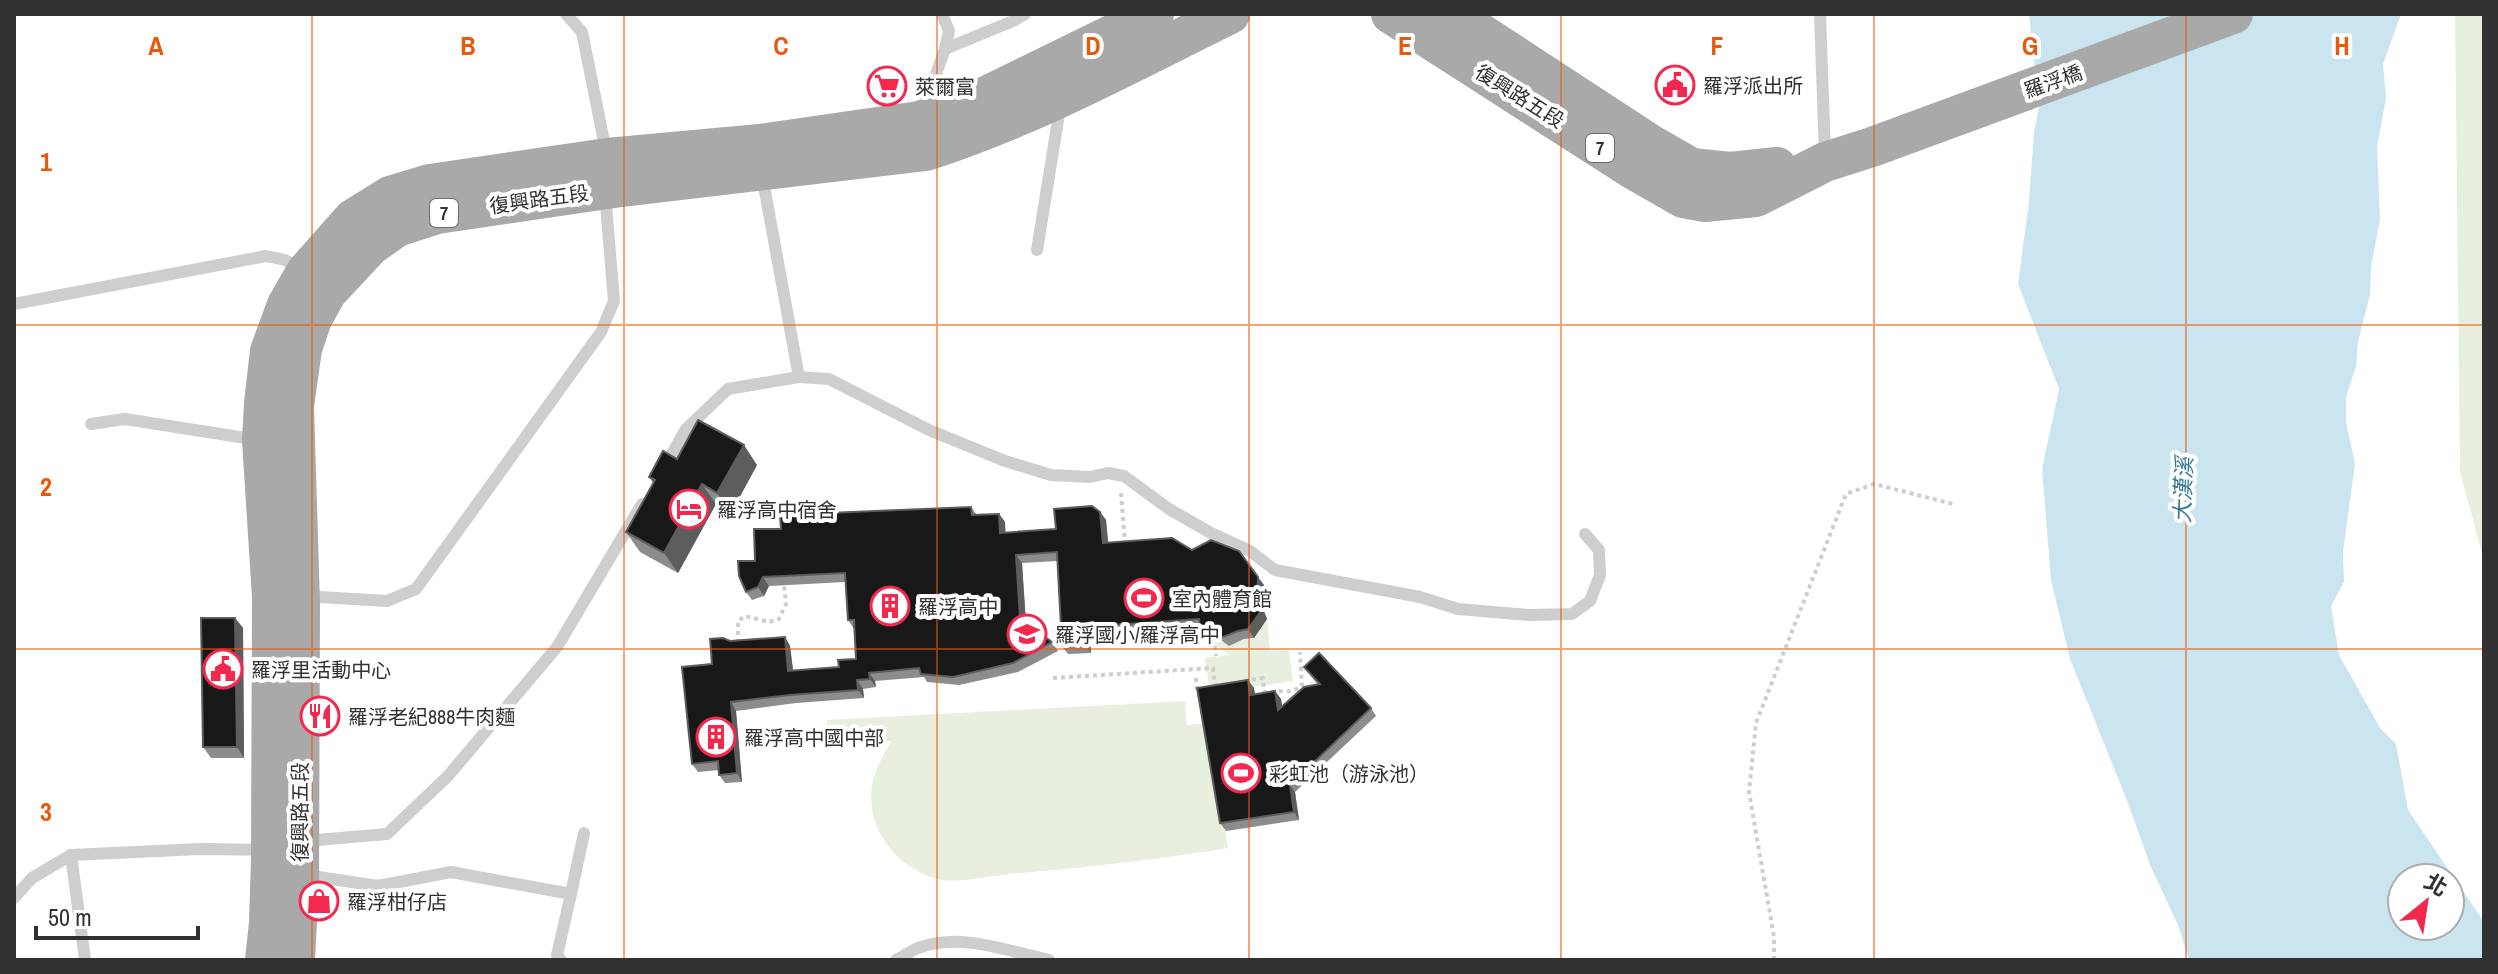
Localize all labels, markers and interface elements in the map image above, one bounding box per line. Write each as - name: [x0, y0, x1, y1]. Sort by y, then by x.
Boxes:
- text: A: [148, 28, 164, 63]
- text: B: [460, 28, 476, 63]
- text: C: [773, 28, 789, 63]
- text: D: [1085, 28, 1101, 63]
- text: E: [1398, 28, 1412, 63]
- text: F: [1710, 28, 1724, 63]
- text: G: [2022, 28, 2038, 63]
- text: H: [2334, 28, 2350, 63]
- street label: 復興路五段: [1470, 58, 1570, 134]
- street label: 羅浮橋: [2020, 58, 2086, 104]
- public building icon: 羅浮派出所: [1654, 64, 1696, 106]
- supermarket icon: 萊爾富: [866, 65, 908, 107]
- place label: 羅浮派出所: [1703, 72, 1803, 99]
- place label: 萊爾富: [915, 73, 975, 100]
- road number: 7: [1586, 134, 1614, 162]
- text: 1: [40, 144, 52, 179]
- street label: 復興路五段: [488, 179, 590, 219]
- road number: 7: [430, 199, 458, 227]
- water label: 大漢溪: [2167, 454, 2199, 524]
- text: 2: [40, 469, 52, 504]
- hotel icon: 羅浮高中宿舍: [668, 488, 710, 530]
- place label: 羅浮高中宿舍: [717, 496, 837, 523]
- sports icon: 室內體育館: [1123, 577, 1165, 619]
- building icon: 羅浮高中: [869, 585, 911, 627]
- place label: 室內體育館: [1172, 585, 1272, 612]
- place label: 羅浮高中: [918, 593, 998, 620]
- school or university icon: 羅浮國小/羅浮高中: [1006, 613, 1048, 655]
- place label: 羅浮國小/羅浮高中: [1055, 621, 1220, 648]
- public building icon: 羅浮里活動中心: [202, 648, 244, 690]
- place label: 羅浮里活動中心: [251, 656, 391, 683]
- restaurant icon: 羅浮老紀888牛肉麵: [299, 695, 341, 737]
- place label: 羅浮老紀888牛肉麵: [348, 703, 515, 730]
- building icon: 羅浮高中國中部: [695, 716, 737, 758]
- place label: 羅浮高中國中部: [744, 724, 884, 751]
- sports icon: 彩虹池（游泳池）: [1220, 752, 1262, 794]
- place label: 彩虹池（游泳池）: [1269, 760, 1429, 787]
- street label: 復興路五段: [286, 762, 313, 862]
- text: 3: [40, 794, 52, 829]
- north arrow: [2386, 862, 2466, 942]
- text: 北: [2419, 866, 2453, 903]
- shop icon: 羅浮柑仔店: [298, 880, 340, 922]
- place label: 羅浮柑仔店: [347, 888, 447, 915]
- scale bar: [36, 890, 198, 940]
- text: 50 m: [48, 901, 92, 933]

